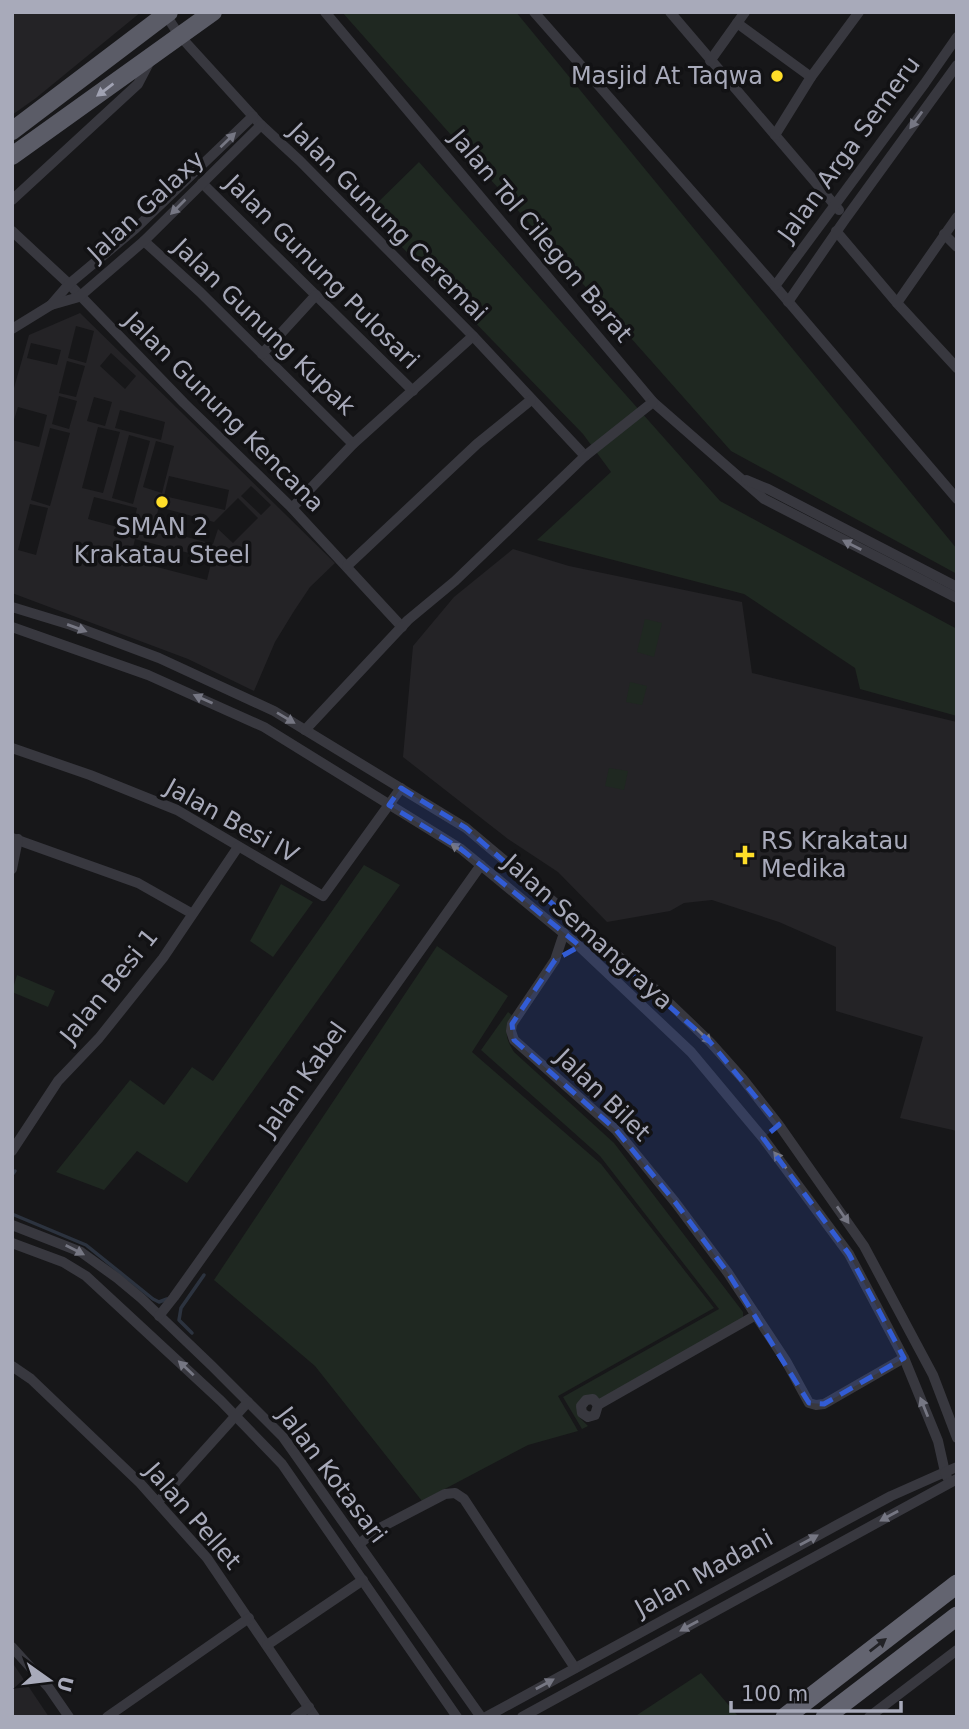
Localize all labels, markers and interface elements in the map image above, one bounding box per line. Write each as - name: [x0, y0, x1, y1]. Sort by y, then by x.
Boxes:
- street label: Jalan Arga Semeru: [771, 51, 926, 249]
- place label: Masjid At Taqwa: [571, 62, 763, 90]
- marker: Masjid At Taqwa: [769, 68, 785, 84]
- one-way arrow: [96, 83, 114, 97]
- one-way arrow: [909, 111, 924, 129]
- street label: Jalan Gunung Ceremai: [282, 116, 493, 327]
- street label: Jalan Tol Cilegon Barat: [443, 123, 638, 348]
- one-way arrow: [220, 132, 237, 149]
- street label: Jalan Galaxy: [80, 145, 210, 268]
- street label: Jalan Gunung Pulosari: [218, 168, 425, 375]
- one-way arrow: [169, 199, 186, 216]
- street label: Jalan Gunung Kupak: [166, 232, 361, 421]
- street label: Jalan Gunung Kencana: [117, 305, 330, 518]
- marker: SMAN 2 Krakatau Steel: [154, 494, 170, 510]
- place label: SMAN 2 Krakatau Steel: [74, 513, 250, 569]
- one-way arrow: [842, 539, 862, 550]
- one-way arrow: [67, 623, 88, 634]
- one-way arrow: [192, 693, 213, 704]
- one-way arrow: [276, 712, 295, 725]
- street label: Jalan Besi IV: [159, 772, 304, 869]
- place label: RS Krakatau Medika: [761, 827, 908, 883]
- one-way arrow: [450, 842, 468, 856]
- marker: RS Krakatau Medika: [735, 845, 755, 865]
- street label: Jalan Semangraya: [496, 847, 678, 1015]
- street label: Jalan Besi 1: [53, 923, 164, 1050]
- street label: Jalan Kabel: [252, 1017, 353, 1143]
- one-way arrow: [695, 1027, 712, 1043]
- street label: Jalan Bilet: [549, 1042, 656, 1147]
- one-way arrow: [773, 1151, 787, 1169]
- one-way arrow: [836, 1206, 850, 1224]
- one-way arrow: [66, 1244, 86, 1256]
- one-way arrow: [177, 1360, 195, 1376]
- one-way arrow: [918, 1397, 930, 1417]
- street label: Jalan Kotasari: [271, 1400, 392, 1549]
- street label: Jalan Pellet: [138, 1456, 247, 1575]
- one-way arrow: [879, 1510, 898, 1522]
- street label: Jalan Madani: [628, 1524, 778, 1623]
- one-way arrow: [800, 1534, 820, 1546]
- one-way arrow: [679, 1619, 699, 1631]
- one-way arrow: [869, 1639, 887, 1653]
- north arrow: [14, 1645, 84, 1715]
- scale bar: [731, 1670, 901, 1714]
- text: U: [53, 1674, 78, 1694]
- one-way arrow: [536, 1678, 555, 1690]
- text: 100 m: [741, 1682, 808, 1706]

